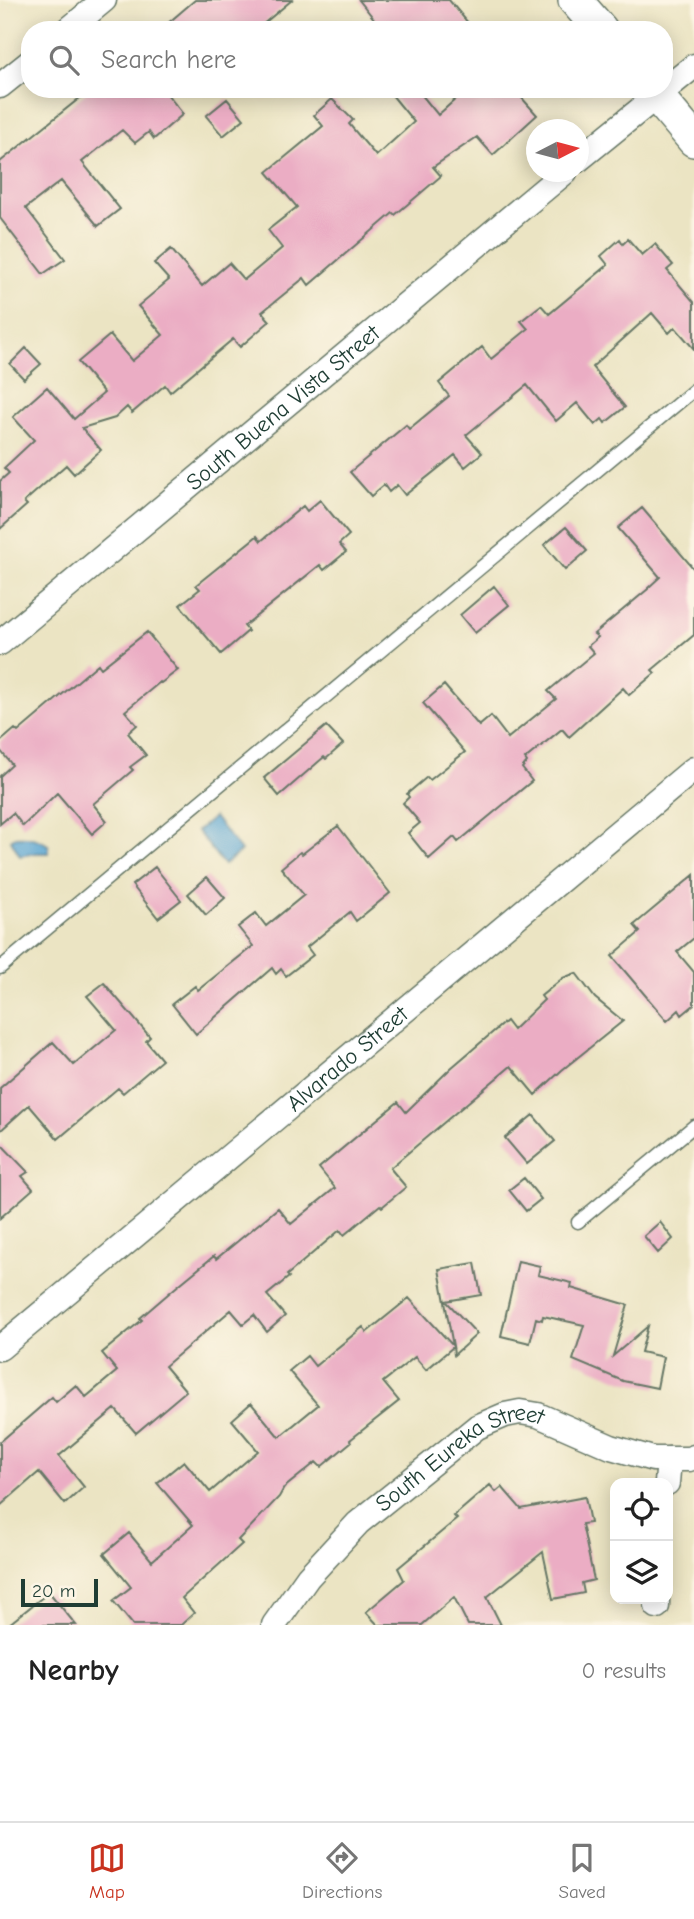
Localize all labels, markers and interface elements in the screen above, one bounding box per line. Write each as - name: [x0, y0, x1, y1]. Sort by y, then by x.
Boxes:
- search box: [21, 21, 673, 98]
- icon: search: [45, 41, 83, 79]
- text: Search here: [101, 45, 236, 75]
- north arrow: [526, 119, 589, 182]
- street label: South Buena Vista Street: [181, 318, 386, 496]
- street label: Alvarado Street: [281, 999, 414, 1117]
- street label: South Eureka Street: [370, 1398, 550, 1517]
- map controls: [610, 1478, 673, 1604]
- button: locate: [610, 1478, 673, 1541]
- button: layers: [610, 1541, 673, 1604]
- scale bar: [21, 1576, 98, 1608]
- text: 20 m: [32, 1580, 76, 1602]
- text: Nearby: [28, 1653, 119, 1688]
- text: 0 results: [582, 1657, 666, 1684]
- tab: Map: [88, 1839, 126, 1903]
- tab: Directions: [302, 1839, 382, 1903]
- tab: Saved: [559, 1839, 606, 1903]

